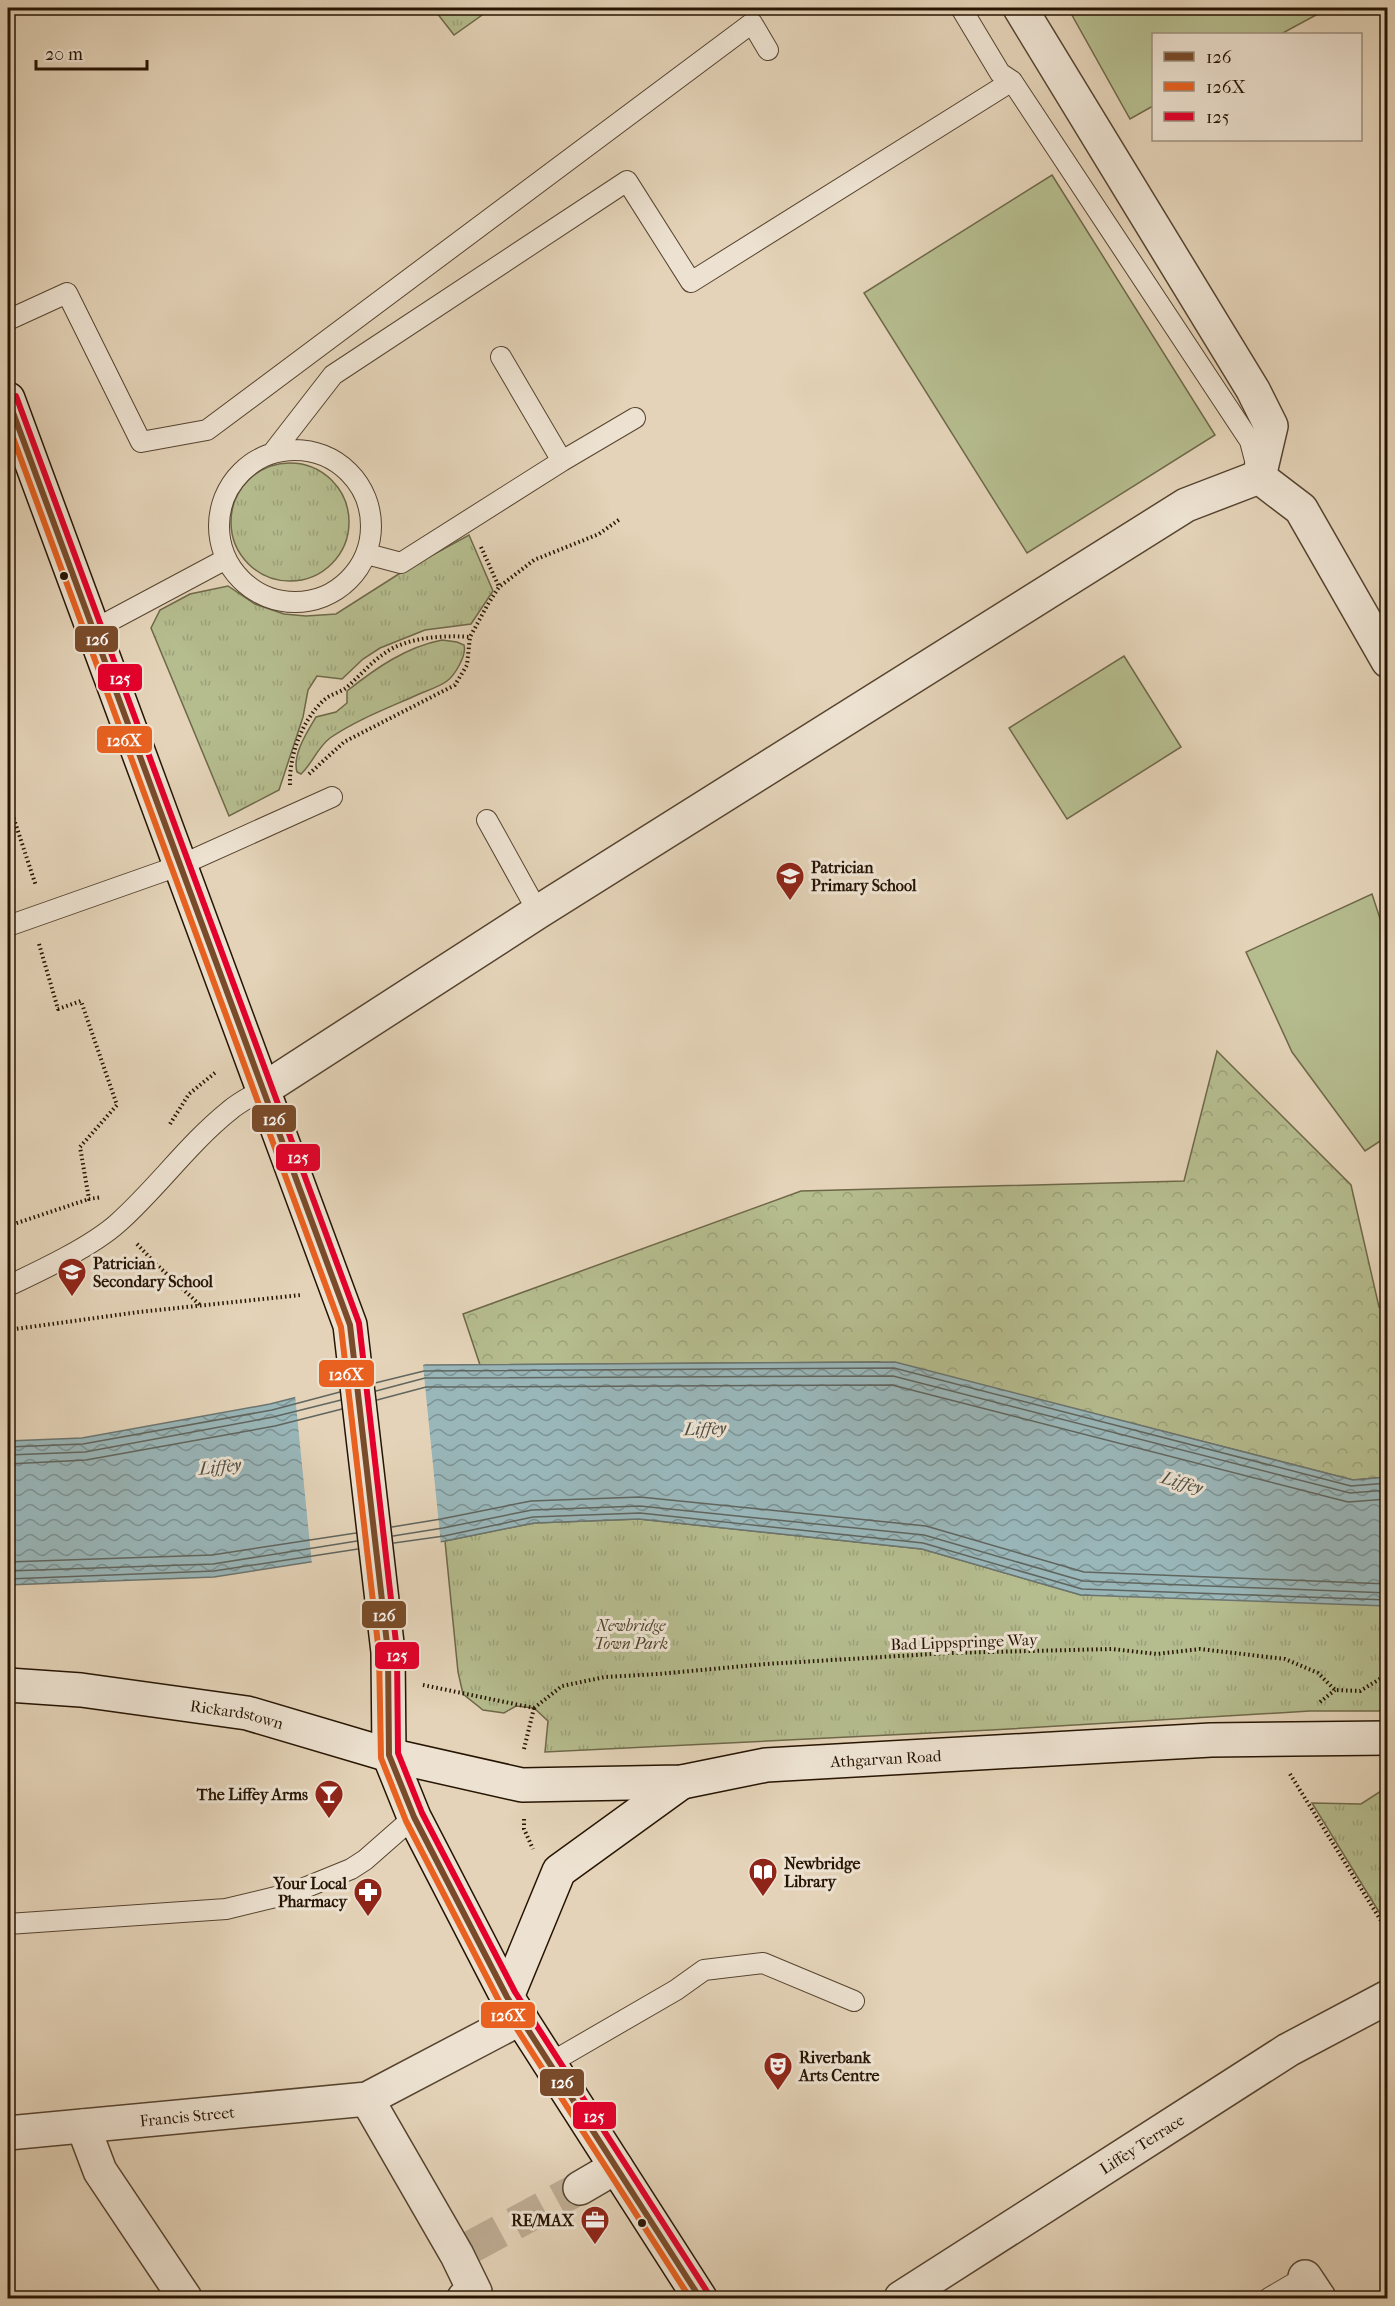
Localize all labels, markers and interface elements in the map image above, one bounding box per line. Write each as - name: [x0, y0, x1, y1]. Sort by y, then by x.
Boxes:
- scale bar: [36, 33, 147, 71]
- legend: [1152, 33, 1362, 141]
- text: 20 m: [45, 44, 83, 65]
- text: 126: [1206, 47, 1232, 68]
- text: 126X: [1206, 77, 1245, 98]
- text: 125: [1206, 107, 1230, 128]
- unlabelled marker: [58, 570, 70, 582]
- line badge: 126: [74, 625, 119, 653]
- text: 126: [86, 630, 109, 649]
- line badge: 125: [97, 663, 143, 692]
- text: 125: [110, 669, 131, 688]
- line badge: 126X: [96, 725, 153, 754]
- text: 126X: [106, 731, 142, 750]
- place label: Patrician Primary School: [811, 858, 917, 896]
- school or university icon: Patrician Primary School: [774, 860, 806, 902]
- line badge: 126: [251, 1104, 297, 1133]
- text: 126: [263, 1110, 286, 1129]
- line badge: 125: [275, 1143, 321, 1172]
- text: 125: [288, 1148, 309, 1167]
- place label: Patrician Secondary School: [93, 1254, 214, 1292]
- school or university icon: Patrician Secondary School: [56, 1256, 88, 1298]
- line badge: 126X: [318, 1359, 375, 1388]
- text: 126X: [328, 1365, 364, 1384]
- water label: Liffey: [681, 1418, 727, 1440]
- water label: Liffey: [196, 1454, 243, 1480]
- water label: Liffey: [1157, 1467, 1206, 1499]
- line badge: 126: [361, 1600, 407, 1629]
- text: 126: [373, 1606, 396, 1625]
- park label: Newbridge Town Park: [594, 1616, 668, 1653]
- street label: Bad Lippspringe Way: [890, 1630, 1038, 1654]
- line badge: 125: [374, 1641, 420, 1670]
- text: 125: [387, 1646, 408, 1665]
- street label: Rickardstown: [189, 1696, 286, 1733]
- street label: Athgarvan Road: [829, 1746, 942, 1771]
- bar icon: The Liffey Arms: [313, 1778, 345, 1820]
- place label: The Liffey Arms: [196, 1785, 308, 1805]
- place label: Newbridge Library: [784, 1854, 860, 1892]
- library icon: Newbridge Library: [747, 1856, 779, 1898]
- place label: Your Local Pharmacy: [273, 1874, 348, 1912]
- pharmacy icon: Your Local Pharmacy: [352, 1876, 384, 1918]
- line badge: 126X: [480, 2001, 536, 2029]
- text: 126X: [490, 2006, 526, 2025]
- place label: Riverbank Arts Centre: [798, 2048, 880, 2085]
- theatre icon: Riverbank Arts Centre: [762, 2050, 794, 2092]
- line badge: 126: [539, 2068, 585, 2097]
- text: 126: [551, 2073, 574, 2092]
- line badge: 125: [572, 2101, 617, 2130]
- street label: Francis Street: [139, 2102, 236, 2130]
- text: 125: [584, 2107, 605, 2126]
- street label: Liffey Terrace: [1096, 2110, 1188, 2178]
- office icon: RE/MAX: [579, 2204, 611, 2246]
- place label: RE/MAX: [511, 2211, 575, 2230]
- unlabelled marker: [636, 2217, 648, 2229]

